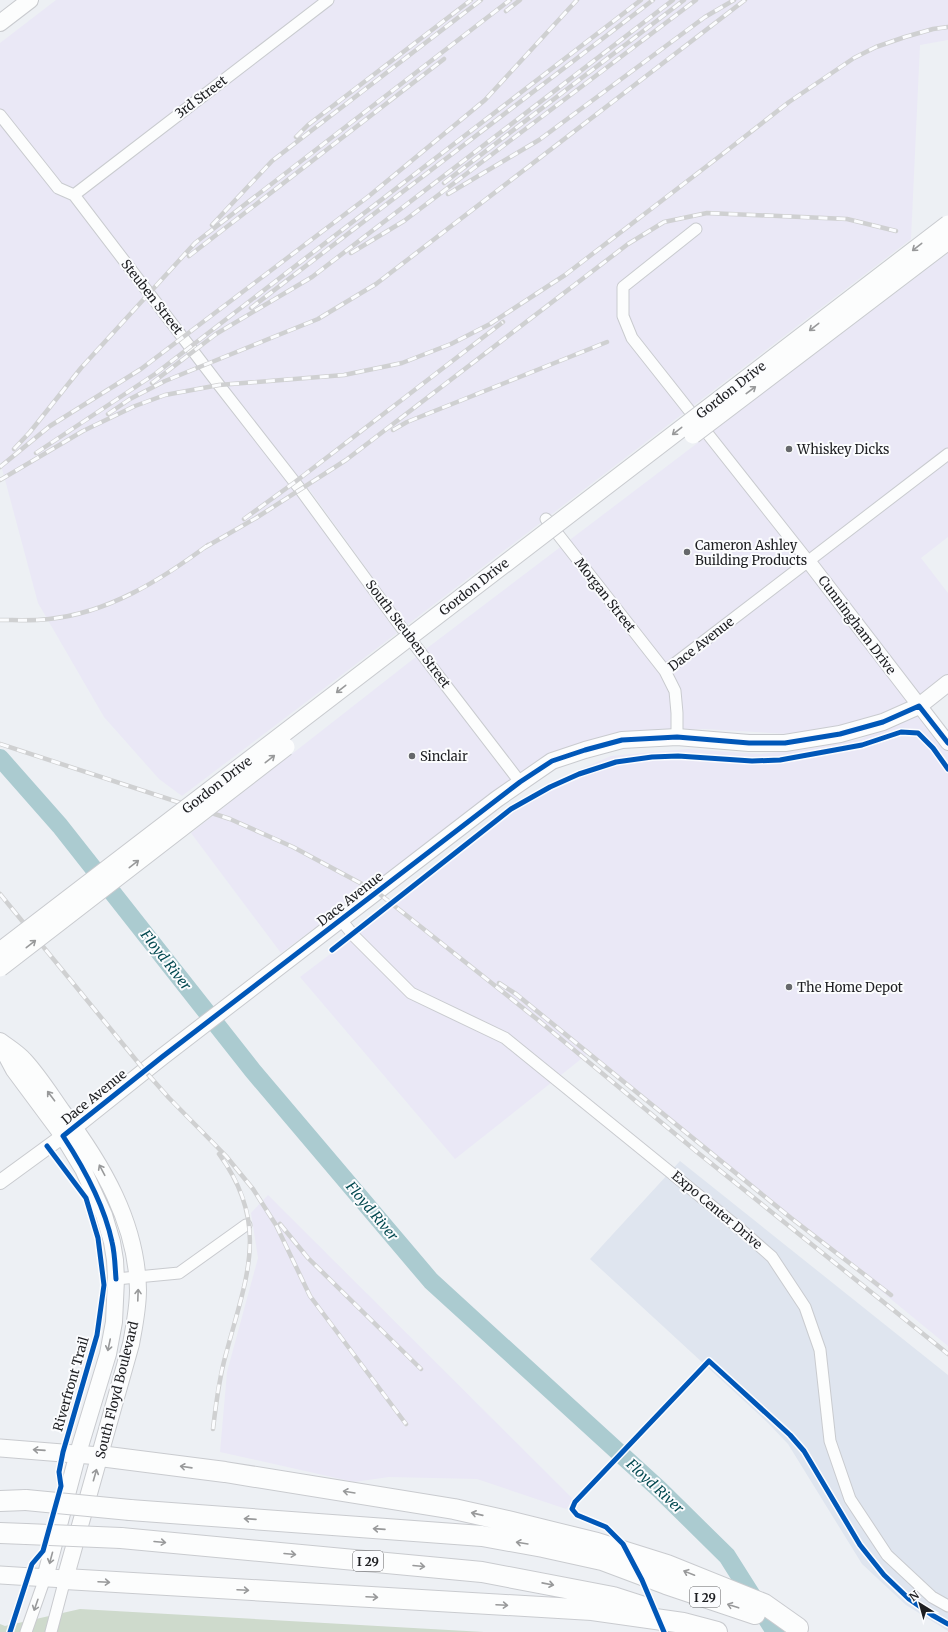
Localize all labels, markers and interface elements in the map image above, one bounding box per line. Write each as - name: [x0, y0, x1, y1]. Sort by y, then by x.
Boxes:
- street label: 3rd Street: [172, 72, 230, 122]
- one-way arrow: [912, 243, 923, 252]
- street label: Steuben Street: [117, 256, 187, 338]
- one-way arrow: [808, 322, 819, 331]
- street label: Gordon Drive: [693, 357, 769, 422]
- one-way arrow: [745, 386, 756, 395]
- one-way arrow: [672, 427, 683, 436]
- place label: Whiskey Dicks: [796, 441, 890, 458]
- marker: Whiskey Dicks: [784, 444, 794, 454]
- place label: Cameron Ashley Building Products: [695, 537, 807, 569]
- marker: Cameron Ashley Building Products: [682, 547, 692, 557]
- street label: Gordon Drive: [436, 554, 512, 619]
- street label: Morgan Street: [571, 554, 639, 636]
- street label: Cunningham Drive: [814, 572, 900, 678]
- street label: South Steuben Street: [362, 577, 454, 691]
- street label: Dace Avenue: [665, 613, 737, 675]
- one-way arrow: [336, 685, 347, 694]
- place label: Sinclair: [420, 748, 468, 765]
- marker: Sinclair: [407, 751, 417, 761]
- street label: Gordon Drive: [179, 752, 255, 817]
- one-way arrow: [264, 755, 275, 764]
- one-way arrow: [128, 860, 139, 869]
- street label: Dace Avenue: [314, 868, 386, 930]
- water label: Floyd River: [136, 925, 195, 994]
- one-way arrow: [25, 940, 36, 948]
- place label: The Home Depot: [797, 979, 903, 996]
- marker: The Home Depot: [784, 982, 794, 992]
- street label: Dace Avenue: [58, 1065, 130, 1128]
- one-way arrow: [47, 1090, 55, 1101]
- one-way arrow: [98, 1164, 105, 1176]
- street label: Expo Center Drive: [668, 1167, 766, 1253]
- water label: Floyd River: [341, 1177, 402, 1244]
- one-way arrow: [134, 1289, 141, 1302]
- street label: South Floyd Boulevard: [92, 1319, 142, 1460]
- street label: Riverfront Trail: [49, 1335, 93, 1433]
- one-way arrow: [105, 1339, 113, 1352]
- one-way arrow: [33, 1447, 46, 1454]
- water label: Floyd River: [622, 1454, 688, 1517]
- one-way arrow: [180, 1463, 193, 1471]
- one-way arrow: [92, 1468, 99, 1481]
- one-way arrow: [343, 1488, 356, 1496]
- one-way arrow: [471, 1509, 484, 1517]
- one-way arrow: [244, 1515, 257, 1522]
- one-way arrow: [373, 1525, 386, 1532]
- one-way arrow: [153, 1538, 166, 1545]
- one-way arrow: [516, 1539, 529, 1547]
- one-way arrow: [283, 1550, 296, 1557]
- road number: I 29: [353, 1551, 383, 1571]
- one-way arrow: [46, 1552, 54, 1565]
- one-way arrow: [412, 1562, 425, 1569]
- one-way arrow: [683, 1569, 695, 1577]
- one-way arrow: [97, 1578, 110, 1585]
- one-way arrow: [541, 1580, 554, 1588]
- north arrow: [900, 1584, 940, 1624]
- one-way arrow: [236, 1586, 249, 1594]
- road number: I 29: [690, 1587, 720, 1607]
- text: N: [906, 1588, 922, 1604]
- one-way arrow: [365, 1594, 378, 1601]
- one-way arrow: [31, 1598, 39, 1610]
- one-way arrow: [495, 1602, 508, 1609]
- one-way arrow: [727, 1602, 739, 1610]

